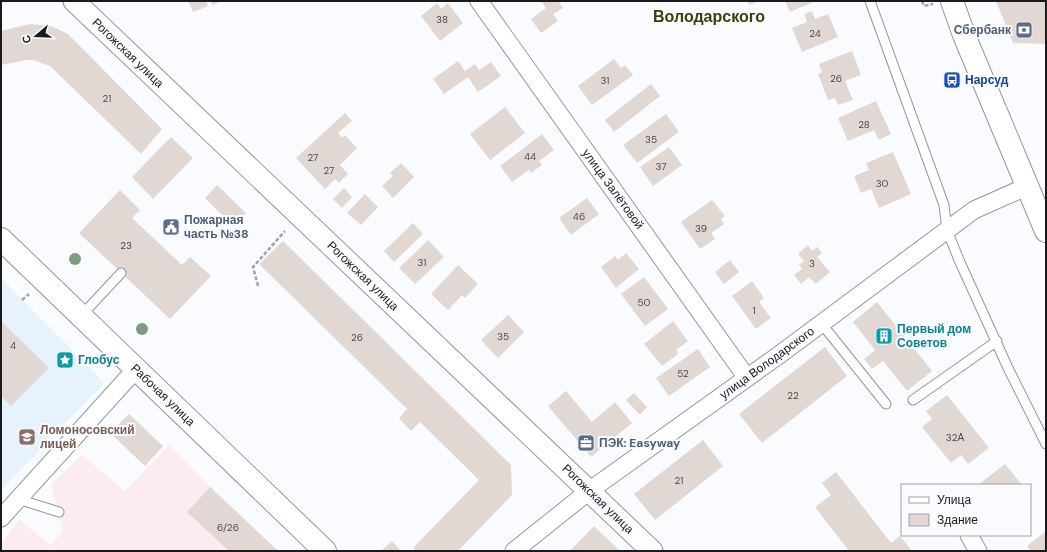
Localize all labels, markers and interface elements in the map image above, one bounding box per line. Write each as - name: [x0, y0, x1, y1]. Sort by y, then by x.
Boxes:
- district label: Володарского: [653, 6, 765, 27]
- house number: 38: [436, 13, 448, 26]
- street label: Рогожская улица: [89, 15, 167, 92]
- north arrow: [16, 16, 56, 56]
- bank icon: Сбербанк: [1014, 20, 1034, 40]
- place label: Сбербанк: [954, 22, 1012, 38]
- house number: 24: [809, 27, 821, 40]
- text: С: [19, 33, 34, 45]
- bus stop icon: Нарсуд: [942, 70, 962, 90]
- house number: 26: [830, 72, 842, 85]
- place label: Нарсуд: [965, 72, 1009, 88]
- house number: 31: [601, 74, 609, 87]
- house number: 21: [103, 92, 111, 105]
- house number: 28: [858, 118, 870, 131]
- house number: 35: [645, 133, 657, 146]
- street label: улица Залётовой: [578, 146, 648, 232]
- house number: 44: [524, 150, 536, 163]
- house number: 27: [308, 151, 318, 164]
- house number: 37: [655, 160, 667, 173]
- house number: 27: [324, 164, 334, 177]
- house number: 30: [876, 177, 889, 190]
- house number: 46: [573, 210, 585, 223]
- place label: Пожарная часть №38: [184, 212, 249, 242]
- public building icon: Пожарная часть №38: [161, 217, 181, 237]
- house number: 39: [695, 222, 707, 235]
- street label: Рогожская улица: [324, 238, 402, 315]
- house number: 23: [120, 239, 132, 252]
- house number: 31: [418, 256, 426, 269]
- house number: 3: [809, 257, 815, 270]
- house number: 50: [638, 296, 651, 309]
- house number: 1: [752, 304, 756, 317]
- place label: Первый дом Советов: [897, 321, 971, 351]
- street label: улица Володарского: [716, 323, 818, 403]
- building icon: Первый дом Советов: [874, 326, 894, 346]
- house number: 35: [497, 330, 509, 343]
- house number: 26: [351, 331, 363, 344]
- house number: 4: [10, 339, 16, 352]
- place icon: Глобус: [55, 350, 75, 370]
- place label: Глобус: [78, 352, 120, 368]
- street label: Рабочая улица: [128, 360, 199, 430]
- house number: 52: [677, 367, 689, 380]
- house number: 22: [787, 389, 799, 402]
- place label: Ломоносовский лицей: [40, 422, 135, 452]
- school or university icon: Ломоносовский лицей: [17, 427, 37, 447]
- house number: 32А: [946, 431, 964, 444]
- office icon: ПЭК: Easyway: [576, 433, 596, 453]
- place label: ПЭК: Easyway: [599, 435, 681, 451]
- street label: Рогожская улица: [559, 461, 637, 538]
- house number: 21: [675, 474, 683, 487]
- legend: [901, 484, 1031, 536]
- text: Улица: [937, 492, 971, 508]
- text: Здание: [937, 512, 978, 528]
- house number: 6/26: [217, 521, 239, 534]

